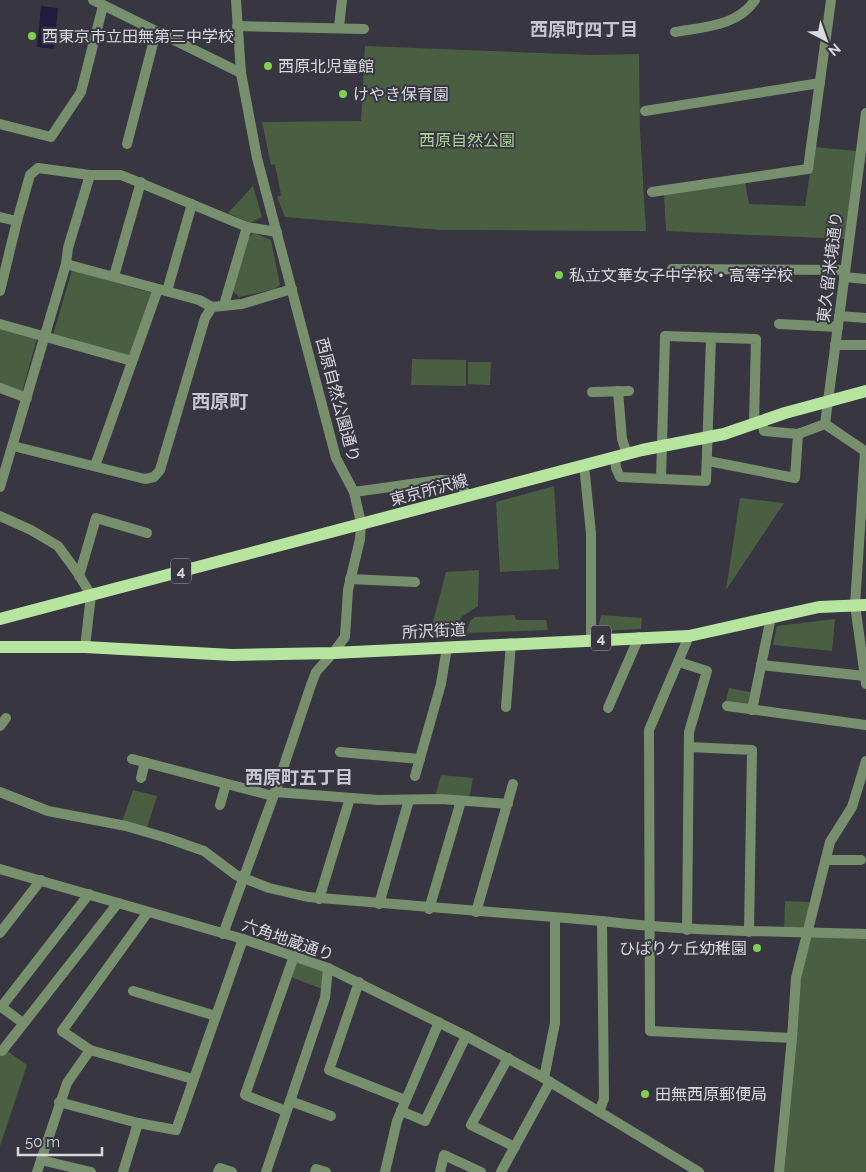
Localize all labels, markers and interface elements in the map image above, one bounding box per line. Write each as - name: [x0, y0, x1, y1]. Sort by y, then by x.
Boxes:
- north arrow: [801, 15, 851, 65]
- district label: 西原町四丁目: [530, 19, 638, 40]
- place label: 西東京市立田無第三中学校: [42, 27, 234, 46]
- marker: 西東京市立田無第三中学校: [26, 30, 38, 42]
- text: N: [825, 40, 844, 59]
- place label: 西原北児童館: [278, 57, 374, 76]
- marker: 西原北児童館: [262, 60, 274, 72]
- place label: けやき保育園: [353, 85, 449, 104]
- marker: けやき保育園: [337, 88, 349, 100]
- park label: 西原自然公園: [419, 131, 515, 150]
- street label: 東久留米境通り: [814, 210, 846, 324]
- place label: 私立文華女子中学校・高等学校: [569, 266, 793, 285]
- marker: 私立文華女子中学校・高等学校: [553, 269, 565, 281]
- street label: 西原自然公園通り: [312, 336, 364, 464]
- district label: 西原町: [191, 390, 249, 412]
- street label: 東京所沢線: [388, 470, 470, 510]
- road number: 4: [171, 558, 191, 584]
- street label: 所沢街道: [402, 620, 466, 642]
- road number: 4: [591, 626, 611, 650]
- district label: 西原町五丁目: [245, 767, 353, 788]
- street label: 六角地蔵通り: [240, 915, 336, 965]
- place label: ひばりケ丘幼稚園: [619, 939, 747, 958]
- marker: ひばりケ丘幼稚園: [751, 942, 763, 954]
- place label: 田無西原郵便局: [655, 1085, 767, 1104]
- marker: 田無西原郵便局: [639, 1088, 651, 1100]
- scale bar: [18, 1124, 101, 1156]
- text: 50 m: [25, 1133, 60, 1151]

